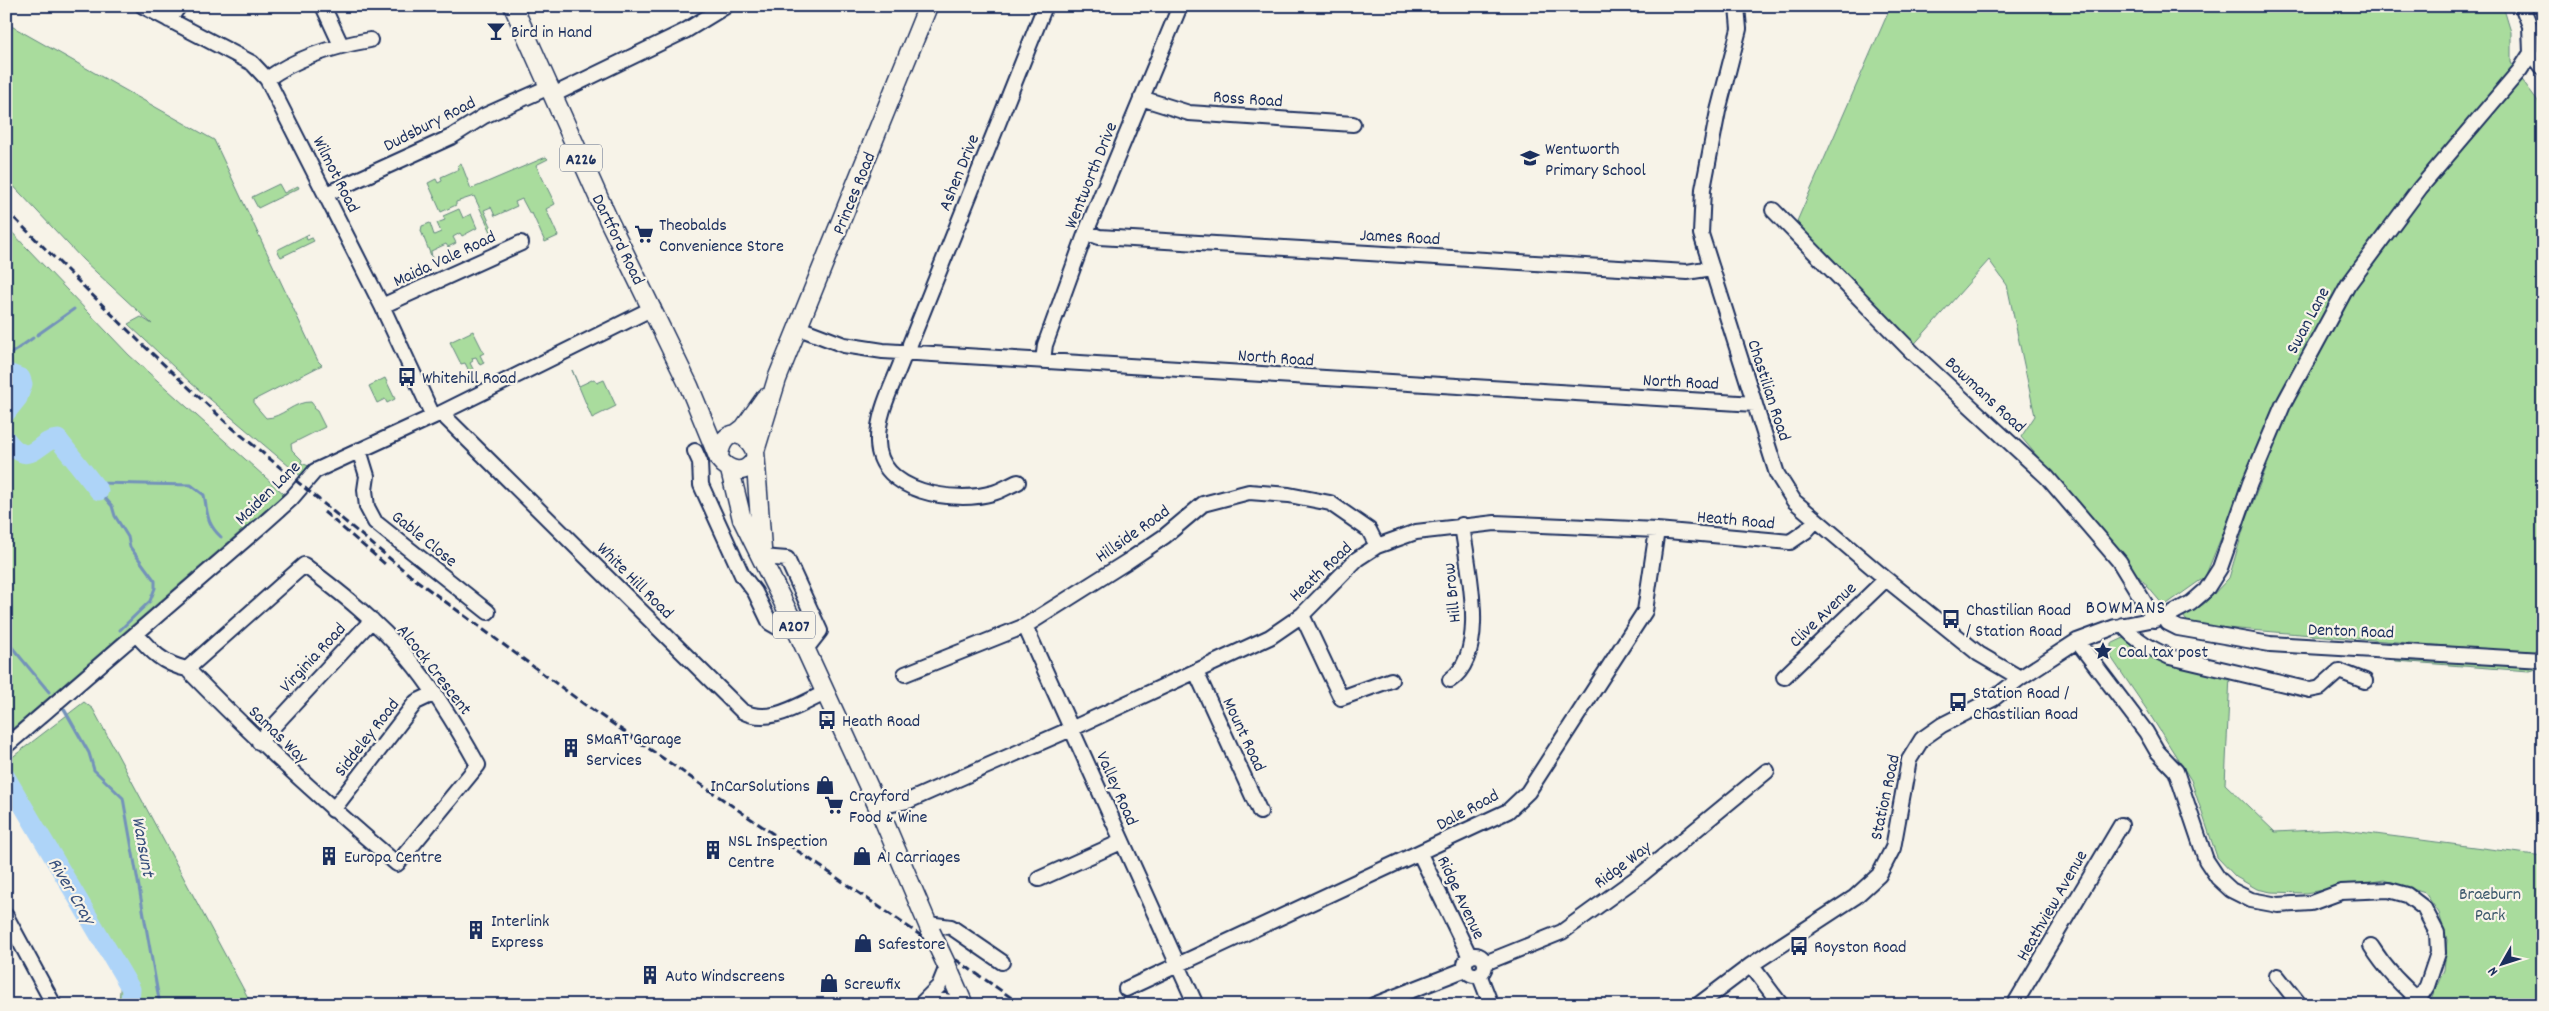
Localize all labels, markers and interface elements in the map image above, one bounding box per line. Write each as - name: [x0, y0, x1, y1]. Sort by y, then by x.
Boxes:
- bar icon: Bird in Hand: [485, 20, 507, 42]
- place label: Bird in Hand: [511, 21, 592, 46]
- street label: Ross Road: [1212, 86, 1283, 115]
- street label: Dudsbury Road: [380, 91, 481, 159]
- street label: Wentworth Drive: [1060, 119, 1125, 233]
- street label: Ashen Drive: [934, 131, 987, 215]
- street label: Wilmot Road: [305, 133, 365, 218]
- place label: Wentworth Primary School: [1545, 138, 1646, 184]
- road number: A226: [560, 144, 602, 172]
- school or university icon: Wentworth Primary School: [1519, 147, 1541, 169]
- street label: Princes Road: [827, 149, 883, 239]
- street label: Dartford Road: [584, 190, 650, 290]
- place label: Theobalds Convenience Store: [659, 214, 784, 260]
- supermarket icon: Theobalds Convenience Store: [633, 223, 655, 245]
- street label: James Road: [1359, 224, 1441, 253]
- street label: Maida Vale Road: [390, 226, 500, 295]
- street label: Swan Lane: [2281, 283, 2337, 359]
- street label: Chastilian Road: [1739, 337, 1796, 445]
- street label: North Road: [1237, 344, 1315, 375]
- street label: Bowmans Road: [1938, 352, 2030, 440]
- bus stop icon: Whitehill Road: [396, 366, 418, 388]
- place label: Whitehill Road: [422, 367, 516, 392]
- street label: North Road: [1642, 369, 1720, 398]
- street label: Maiden Lane: [230, 456, 307, 532]
- street label: Hillside Road: [1091, 500, 1176, 570]
- street label: Gable Close: [385, 506, 462, 574]
- street label: Heath Road: [1696, 506, 1776, 537]
- street label: Heath Road: [1285, 537, 1359, 609]
- street label: White Hill Road: [590, 538, 678, 626]
- street label: Hill Brow: [1438, 562, 1469, 624]
- street label: Clive Avenue: [1784, 577, 1863, 654]
- district label: BOWMANS: [2086, 595, 2166, 623]
- place label: Chastilian Road / Station Road: [1966, 599, 2071, 645]
- bus stop icon: Chastilian Road / Station Road: [1940, 608, 1962, 630]
- road number: A207: [773, 612, 815, 638]
- street label: Virginia Road: [275, 618, 353, 699]
- street label: Denton Road: [2307, 619, 2394, 646]
- street label: Alcock Crescent: [390, 620, 477, 722]
- place icon: Coal tax post: [2092, 640, 2114, 662]
- place label: Coal tax post: [2118, 641, 2209, 666]
- place label: Station Road / Chastilian Road: [1973, 682, 2078, 728]
- bus stop icon: Station Road / Chastilian Road: [1947, 691, 1969, 713]
- street label: Siddeley Road: [329, 694, 407, 783]
- street label: Mount Road: [1215, 694, 1271, 776]
- street label: Samas Way: [242, 701, 313, 771]
- bus stop icon: Heath Road: [816, 709, 838, 731]
- place label: Heath Road: [842, 710, 920, 735]
- place label: SMaRT Garage Services: [586, 728, 682, 774]
- building icon: SMaRT Garage Services: [560, 737, 582, 759]
- street label: Valley Road: [1088, 748, 1143, 830]
- street label: Station Road: [1865, 752, 1908, 843]
- shop icon: InCarSolutions: [814, 774, 836, 796]
- place label: InCarSolutions: [710, 775, 810, 800]
- street label: Dale Road: [1432, 784, 1504, 838]
- place label: Crayford Food & Wine: [849, 785, 928, 831]
- supermarket icon: Crayford Food & Wine: [823, 794, 845, 816]
- water label: Wansunt: [123, 814, 160, 881]
- place label: NSL Inspection Centre: [728, 830, 828, 876]
- street label: Ridge Way: [1589, 836, 1658, 896]
- building icon: NSL Inspection Centre: [702, 839, 724, 861]
- building icon: Europa Centre: [318, 845, 340, 867]
- shop icon: A1 Carriages: [851, 845, 873, 867]
- place label: Europa Centre: [344, 846, 442, 871]
- place label: A1 Carriages: [877, 846, 961, 871]
- street label: Heathview Avenue: [2011, 846, 2095, 966]
- street label: Ridge Avenue: [1429, 852, 1490, 944]
- water label: River Cray: [40, 853, 102, 932]
- park label: Braeburn Park: [2459, 883, 2521, 929]
- place label: Interlink Express: [491, 910, 549, 956]
- building icon: Interlink Express: [465, 919, 487, 941]
- shop icon: Safestore: [852, 932, 874, 954]
- place label: Safestore: [878, 933, 946, 958]
- bus stop icon: Royston Road: [1788, 935, 1810, 957]
- place label: Royston Road: [1814, 936, 1906, 961]
- north arrow: [2476, 938, 2526, 988]
- text: N: [2483, 962, 2503, 980]
- building icon: Auto Windscreens: [639, 964, 661, 986]
- place label: Auto Windscreens: [665, 965, 785, 990]
- shop icon: Screwfix: [818, 972, 840, 994]
- place label: Screwfix: [844, 973, 901, 998]

